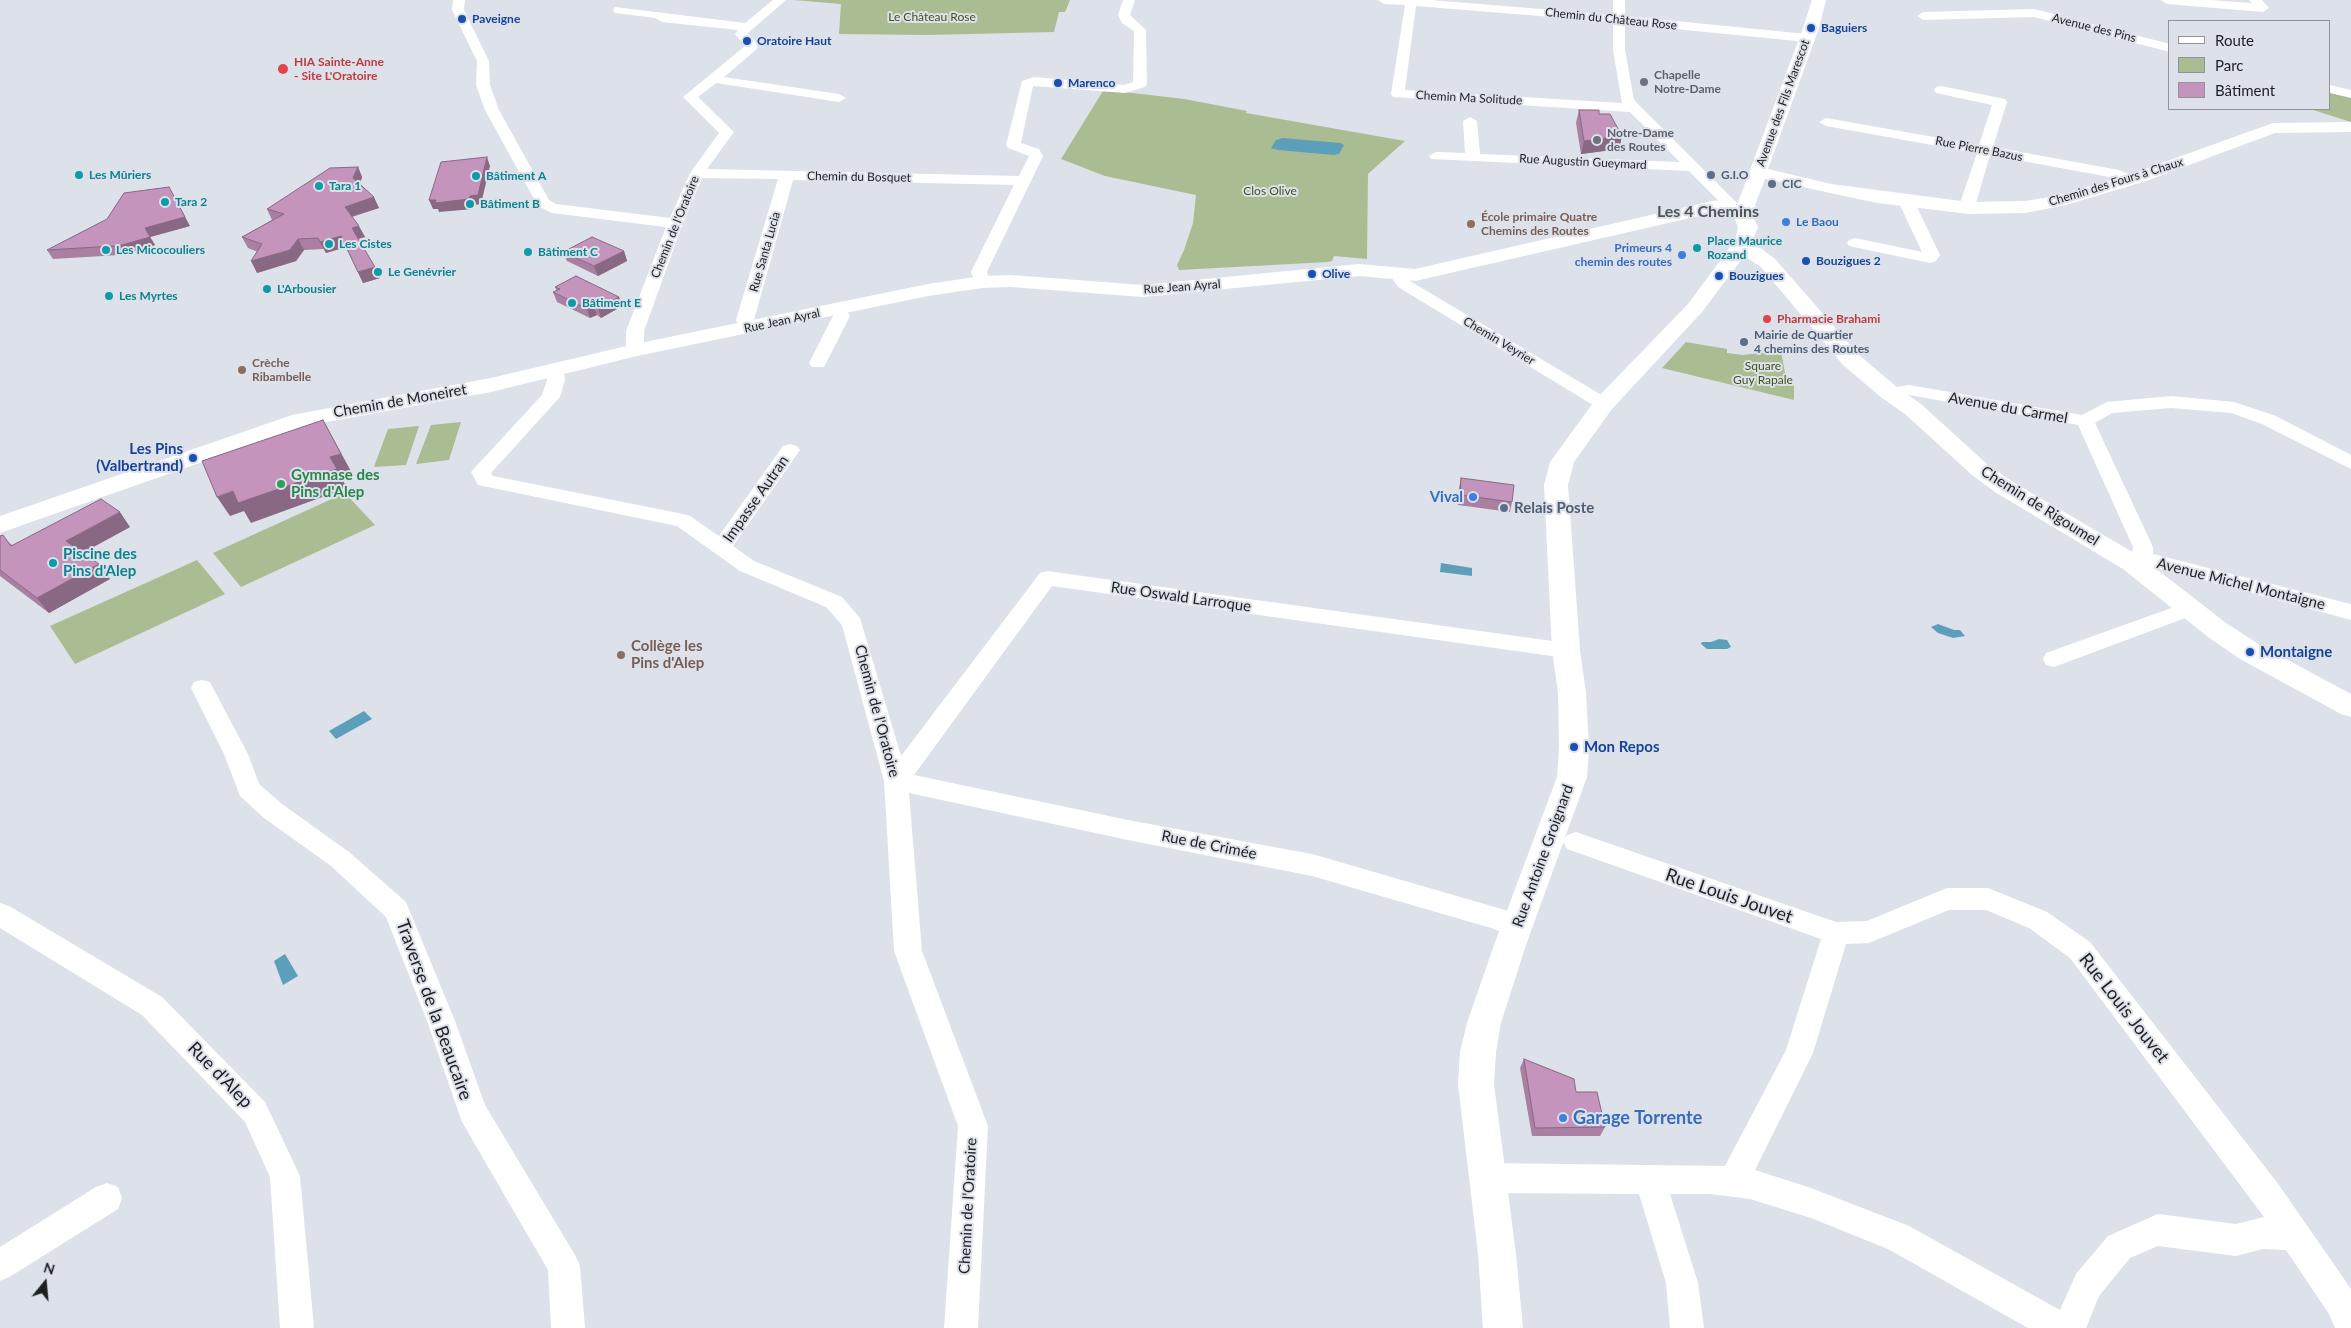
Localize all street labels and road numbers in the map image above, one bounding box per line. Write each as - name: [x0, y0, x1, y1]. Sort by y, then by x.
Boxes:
- street label: Chemin du Château Rose: [1544, 5, 1678, 33]
- street label: Avenue des Pins: [2051, 11, 2137, 45]
- street label: Avenue des Fils Marescot: [1753, 38, 1813, 168]
- street label: Chemin Ma Solitude: [1415, 88, 1523, 108]
- street label: Rue Pierre Bazus: [1934, 133, 2024, 165]
- street label: Rue Augustin Gueymard: [1519, 151, 1647, 173]
- street label: Chemin des Fours à Chaux: [2047, 155, 2185, 209]
- street label: Chemin du Bosquet: [807, 169, 911, 185]
- street label: Chemin de l'Oratoire: [648, 174, 702, 280]
- street label: Rue Santa Lucia: [747, 210, 783, 294]
- street label: Rue Jean Ayral: [1143, 277, 1221, 297]
- street label: Rue Jean Ayral: [743, 306, 821, 336]
- street label: Chemin Veyrier: [1461, 314, 1537, 368]
- street label: Chemin de Moneiret: [332, 380, 468, 422]
- street label: Avenue du Carmel: [1947, 389, 2069, 427]
- street label: Impasse Autran: [719, 452, 793, 546]
- street label: Chemin de Rigoumel: [1978, 462, 2102, 550]
- street label: Avenue Michel Montaigne: [2155, 554, 2327, 614]
- street label: Rue Oswald Larroque: [1110, 578, 1252, 616]
- street label: Chemin de l'Oratoire: [851, 643, 903, 779]
- street label: Rue Antoine Groignard: [1509, 782, 1577, 930]
- street label: Rue de Crimée: [1160, 827, 1258, 863]
- street label: Rue Louis Jouvet: [1663, 864, 1795, 928]
- street label: Traverse de la Beaucaire: [391, 917, 477, 1103]
- street label: Rue Louis Jouvet: [2075, 949, 2173, 1067]
- street label: Rue d'Alep: [183, 1037, 257, 1113]
- street label: Chemin de l'Oratoire: [955, 1137, 981, 1275]

